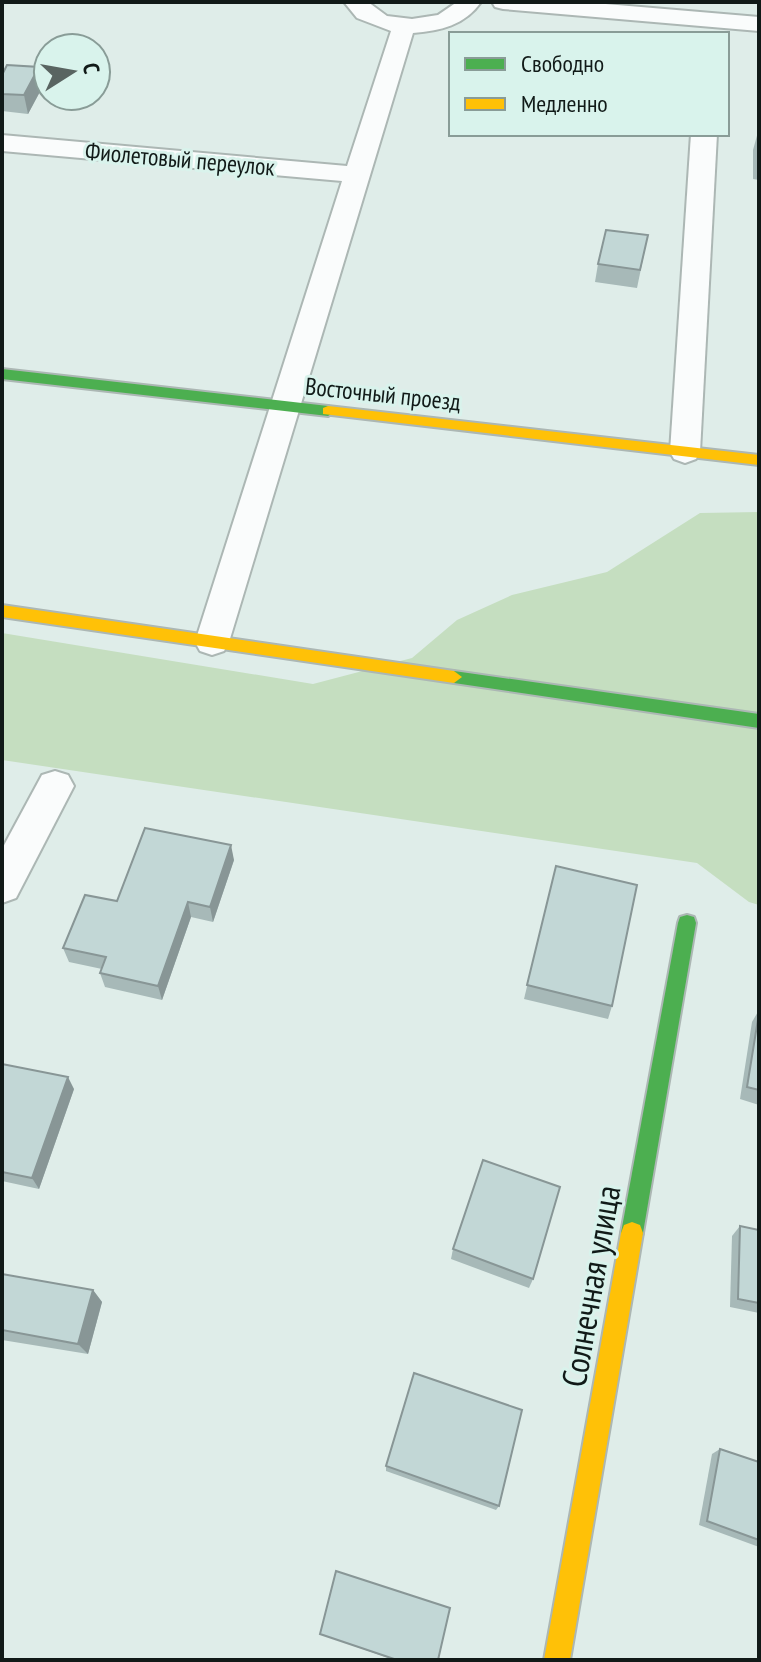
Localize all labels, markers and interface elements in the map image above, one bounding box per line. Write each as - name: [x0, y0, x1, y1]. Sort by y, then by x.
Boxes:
- north arrow: [32, 32, 112, 112]
- legend: [449, 32, 729, 136]
- text: Свободно: [521, 48, 604, 79]
- text: С: [77, 61, 106, 76]
- text: Медленно: [521, 88, 608, 119]
- street label: Фиолетовый переулок: [84, 135, 277, 183]
- street label: Восточный проезд: [304, 370, 463, 418]
- street label: Солнечная улица: [551, 1182, 629, 1390]

